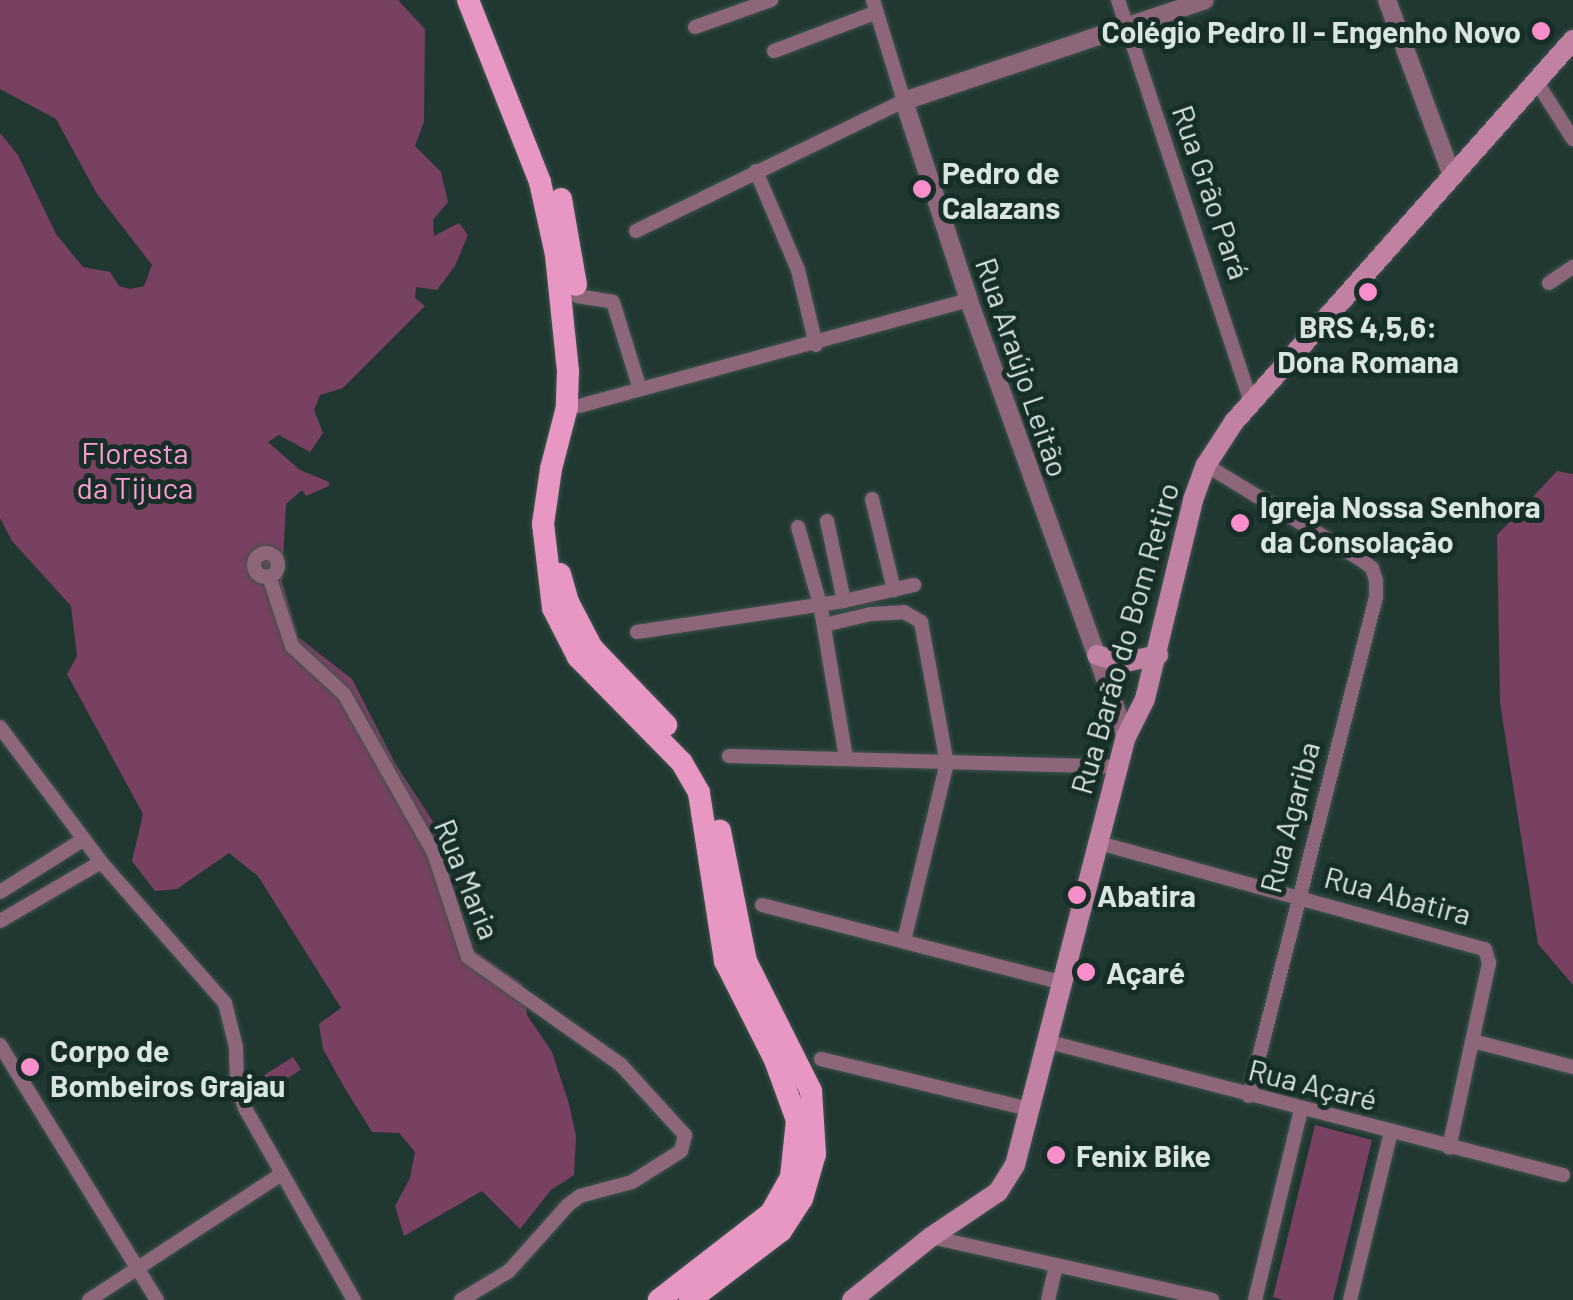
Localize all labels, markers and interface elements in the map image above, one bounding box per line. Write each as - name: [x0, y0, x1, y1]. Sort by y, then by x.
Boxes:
- place label: Colégio Pedro II - Engenho Novo: [1102, 13, 1521, 49]
- marker: Colégio Pedro II - Engenho Novo: [1530, 20, 1552, 42]
- street label: Rua Grão Pará: [1165, 100, 1259, 284]
- place label: Pedro de Calazans: [942, 154, 1060, 224]
- marker: Pedro de Calazans: [911, 178, 933, 200]
- street label: Rua Araújo Leitão: [969, 253, 1077, 481]
- marker: BRS 4,5,6: Dona Romana: [1357, 281, 1379, 303]
- place label: BRS 4,5,6: Dona Romana: [1277, 308, 1459, 378]
- park label: Floresta da Tijuca: [77, 434, 193, 504]
- street label: Rua Barão do Bom Retiro: [1062, 478, 1186, 798]
- place label: Igreja Nossa Senhora da Consolação: [1260, 488, 1541, 558]
- marker: Igreja Nossa Senhora da Consolação: [1229, 512, 1251, 534]
- street label: Rua Agariba: [1252, 737, 1326, 897]
- street label: Rua Maria: [428, 814, 508, 944]
- street label: Rua Abatira: [1321, 858, 1475, 932]
- place label: Abatira: [1097, 877, 1196, 913]
- marker: Abatira: [1066, 884, 1088, 906]
- place label: Açaré: [1106, 954, 1185, 990]
- marker: Açaré: [1075, 961, 1097, 983]
- place label: Corpo de Bombeiros Grajau: [50, 1032, 285, 1102]
- street label: Rua Açaré: [1245, 1051, 1381, 1117]
- marker: Corpo de Bombeiros Grajau: [19, 1056, 41, 1078]
- place label: Fenix Bike: [1076, 1137, 1211, 1173]
- marker: Fenix Bike: [1045, 1144, 1067, 1166]

